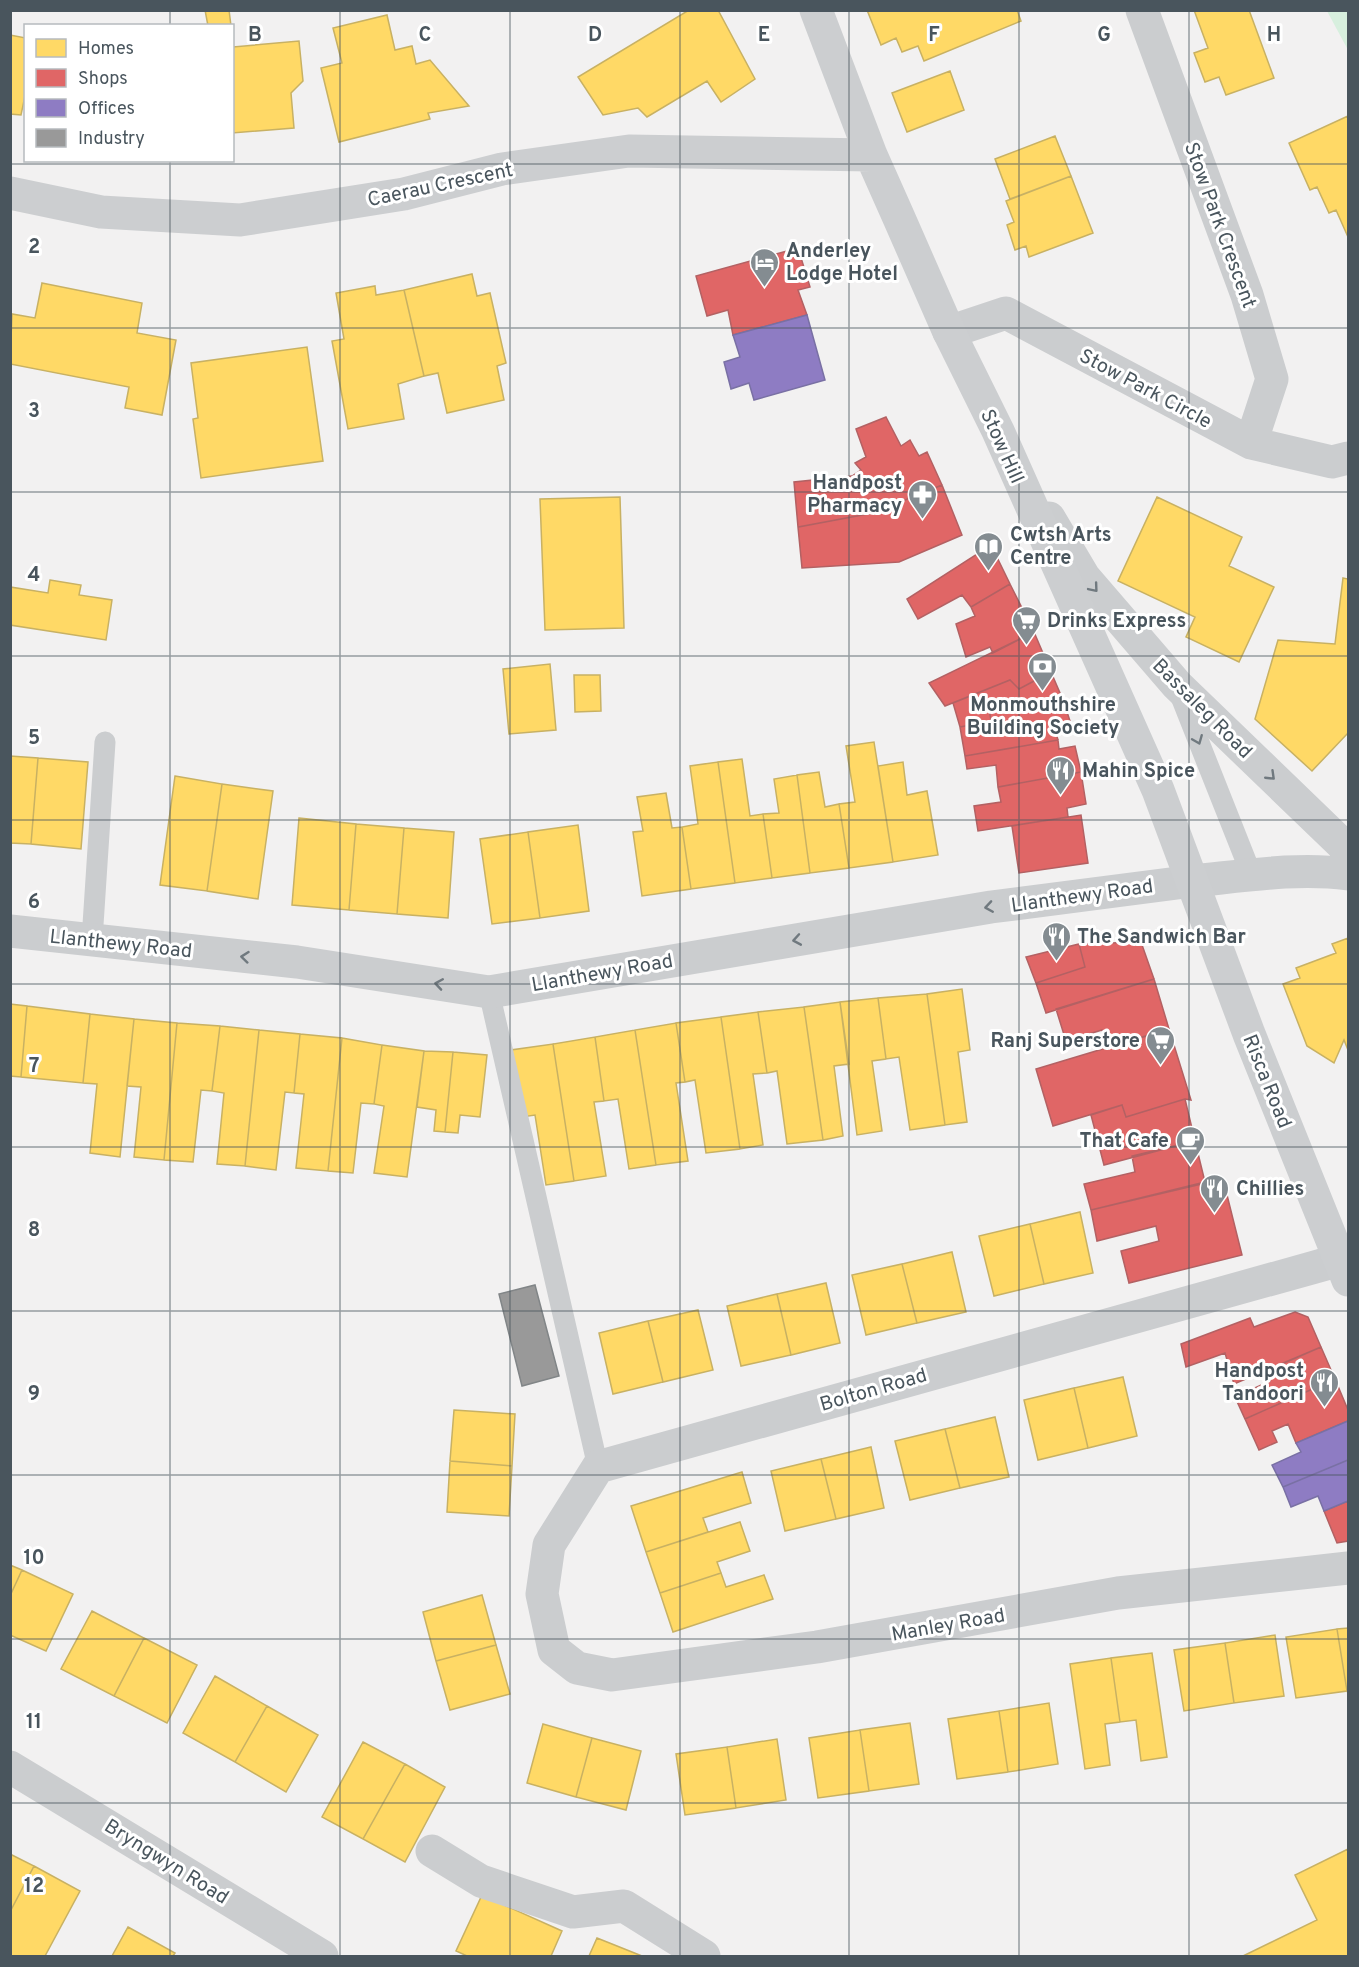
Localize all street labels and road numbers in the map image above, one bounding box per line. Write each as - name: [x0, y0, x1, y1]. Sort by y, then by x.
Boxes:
- street label: Stow Park Crescent: [1177, 139, 1261, 312]
- street label: Caerau Crescent: [365, 158, 516, 214]
- street label: Stow Park Circle: [1074, 344, 1216, 436]
- street label: Stow Hill: [973, 406, 1029, 488]
- street label: Bassaleg Road: [1146, 654, 1257, 765]
- street label: Llanthewy Road: [1010, 874, 1155, 920]
- street label: Llanthewy Road: [48, 925, 193, 965]
- street label: Llanthewy Road: [530, 949, 675, 999]
- street label: Risca Road: [1236, 1031, 1297, 1132]
- street label: Bolton Road: [817, 1363, 930, 1419]
- street label: Manley Road: [890, 1603, 1007, 1649]
- street label: Bryngwyn Road: [99, 1814, 233, 1911]

